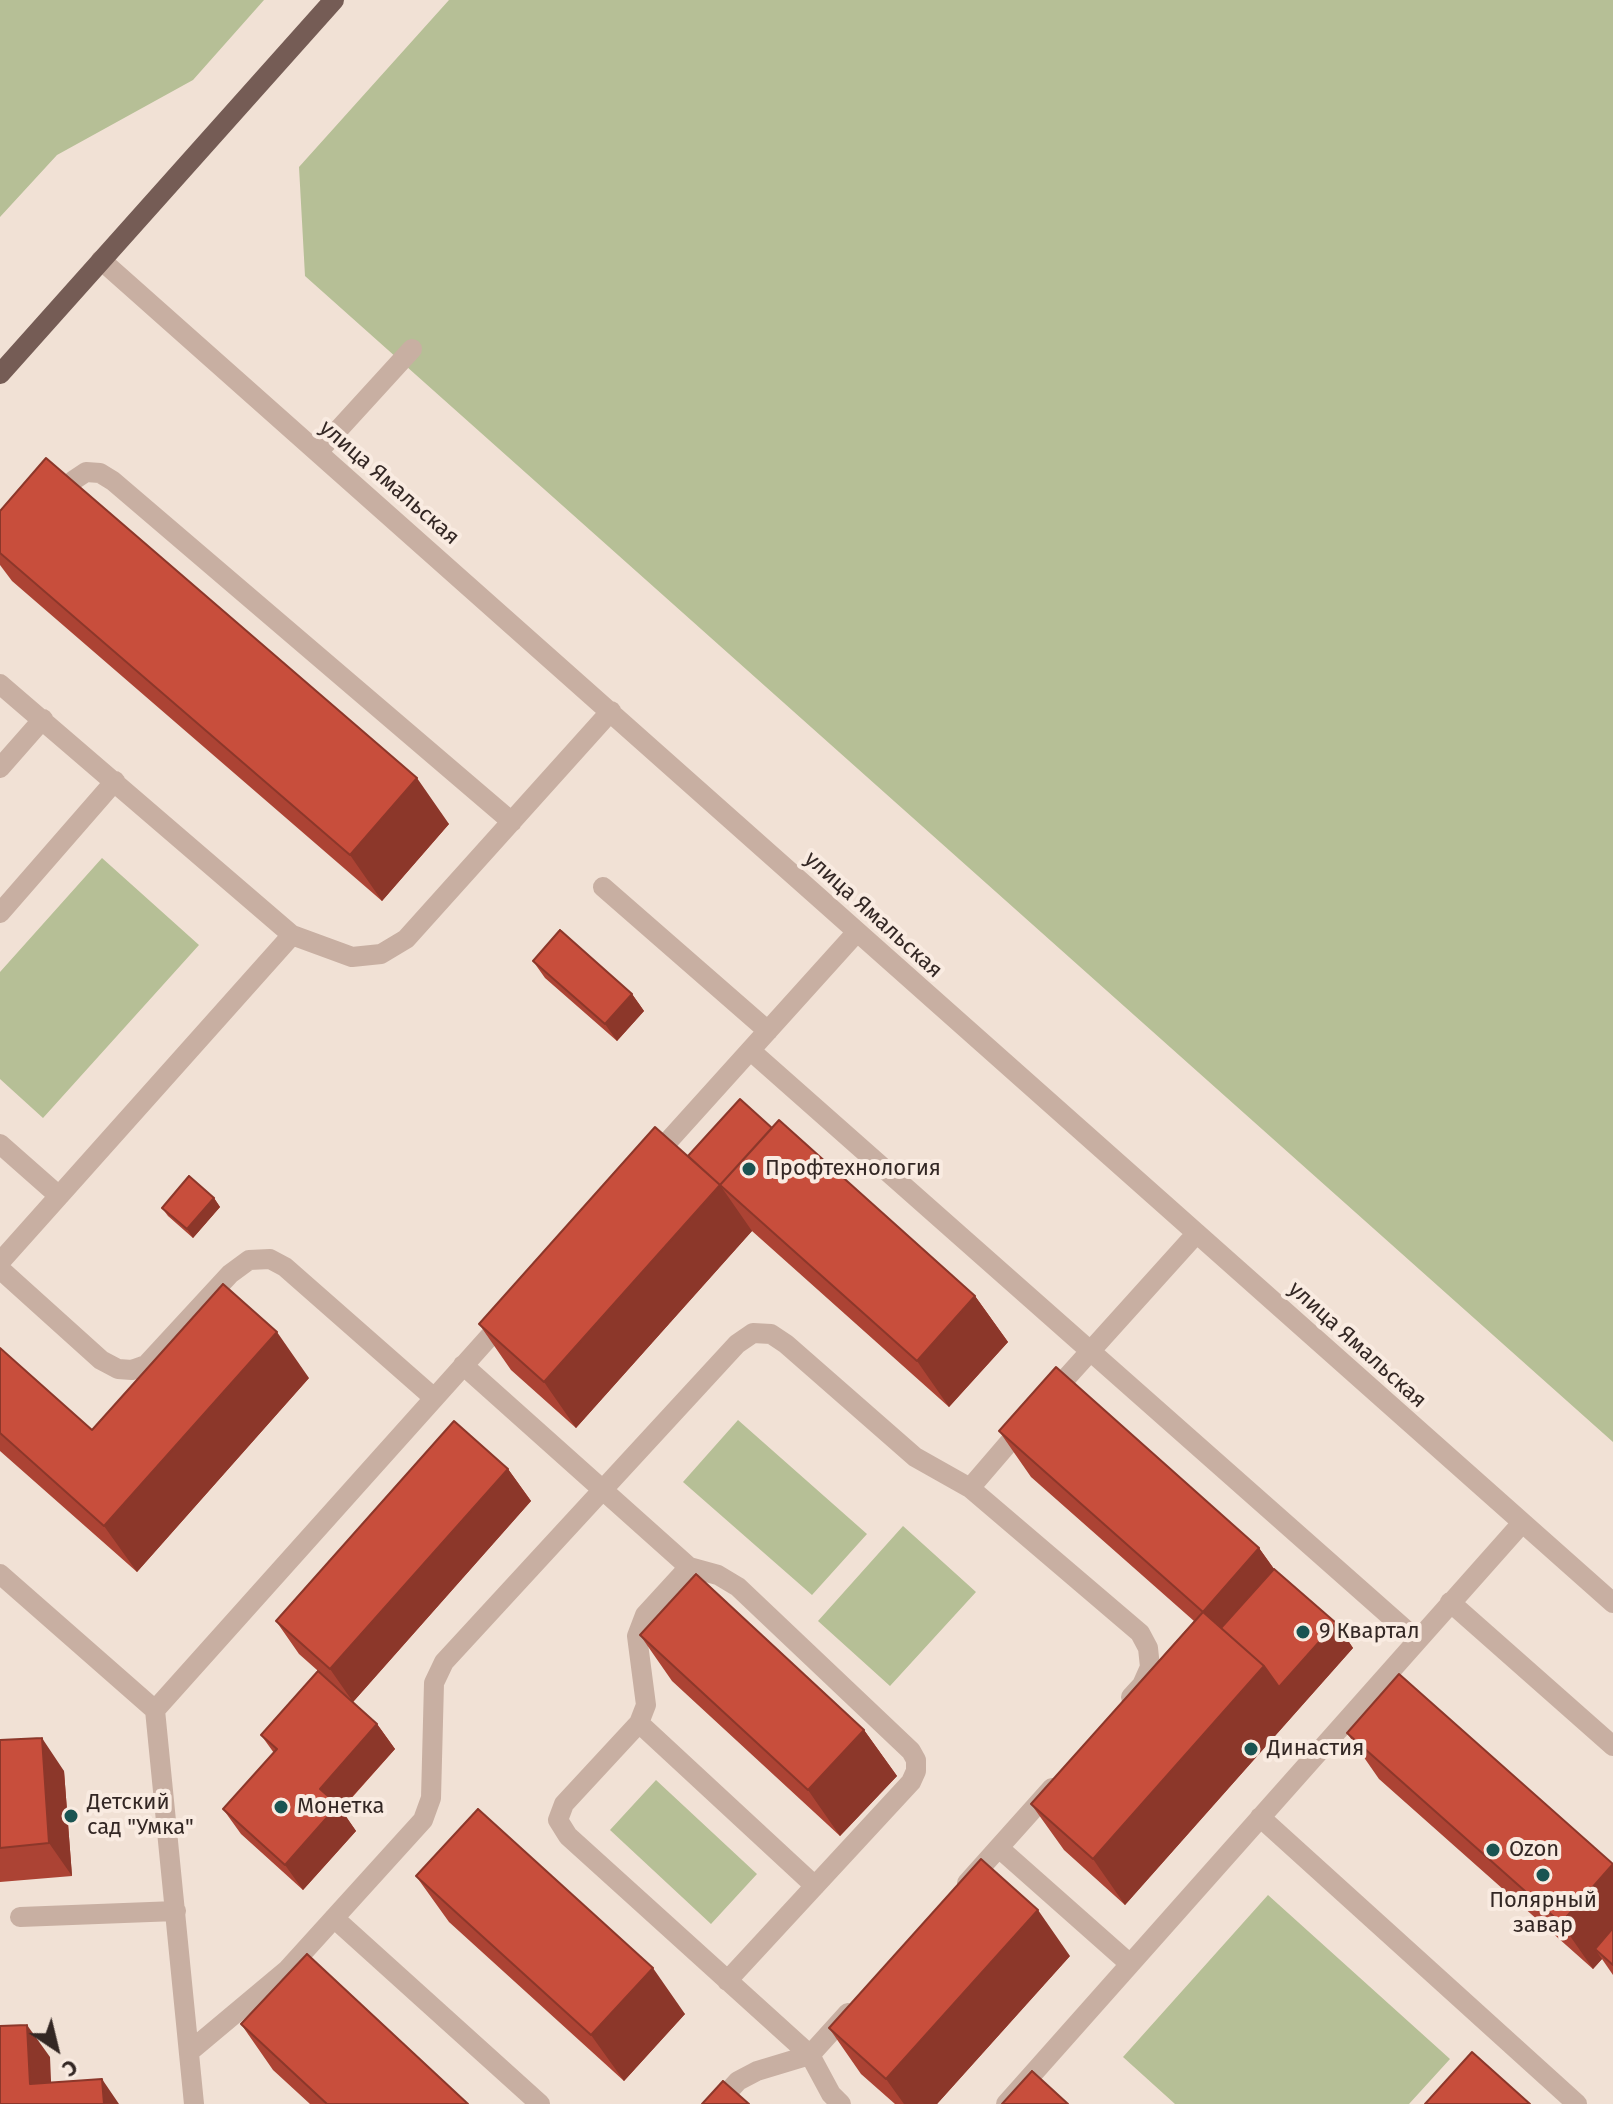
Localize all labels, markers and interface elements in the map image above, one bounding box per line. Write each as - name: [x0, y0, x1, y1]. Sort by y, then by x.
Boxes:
- street label: улица Ямальская: [314, 415, 464, 551]
- street label: улица Ямальская: [798, 846, 948, 984]
- place label: Профтехнология: [765, 1156, 941, 1182]
- marker: Профтехнология: [740, 1160, 758, 1178]
- street label: улица Ямальская: [1282, 1276, 1432, 1414]
- place label: 9 Квартал: [1319, 1619, 1420, 1645]
- marker: 9 Квартал: [1294, 1623, 1312, 1641]
- place label: Династия: [1267, 1736, 1364, 1762]
- marker: Династия: [1242, 1740, 1260, 1758]
- place label: Детский сад "Умка": [87, 1790, 194, 1842]
- place label: Монетка: [297, 1794, 384, 1820]
- marker: Монетка: [272, 1798, 290, 1816]
- marker: Детский сад "Умка": [62, 1807, 80, 1825]
- place label: Ozon: [1509, 1837, 1559, 1863]
- marker: Ozon: [1484, 1841, 1502, 1859]
- marker: Полярный завар: [1534, 1866, 1552, 1884]
- place label: Полярный завар: [1489, 1888, 1597, 1940]
- north arrow: [16, 2008, 96, 2088]
- text: С: [57, 2053, 83, 2083]

